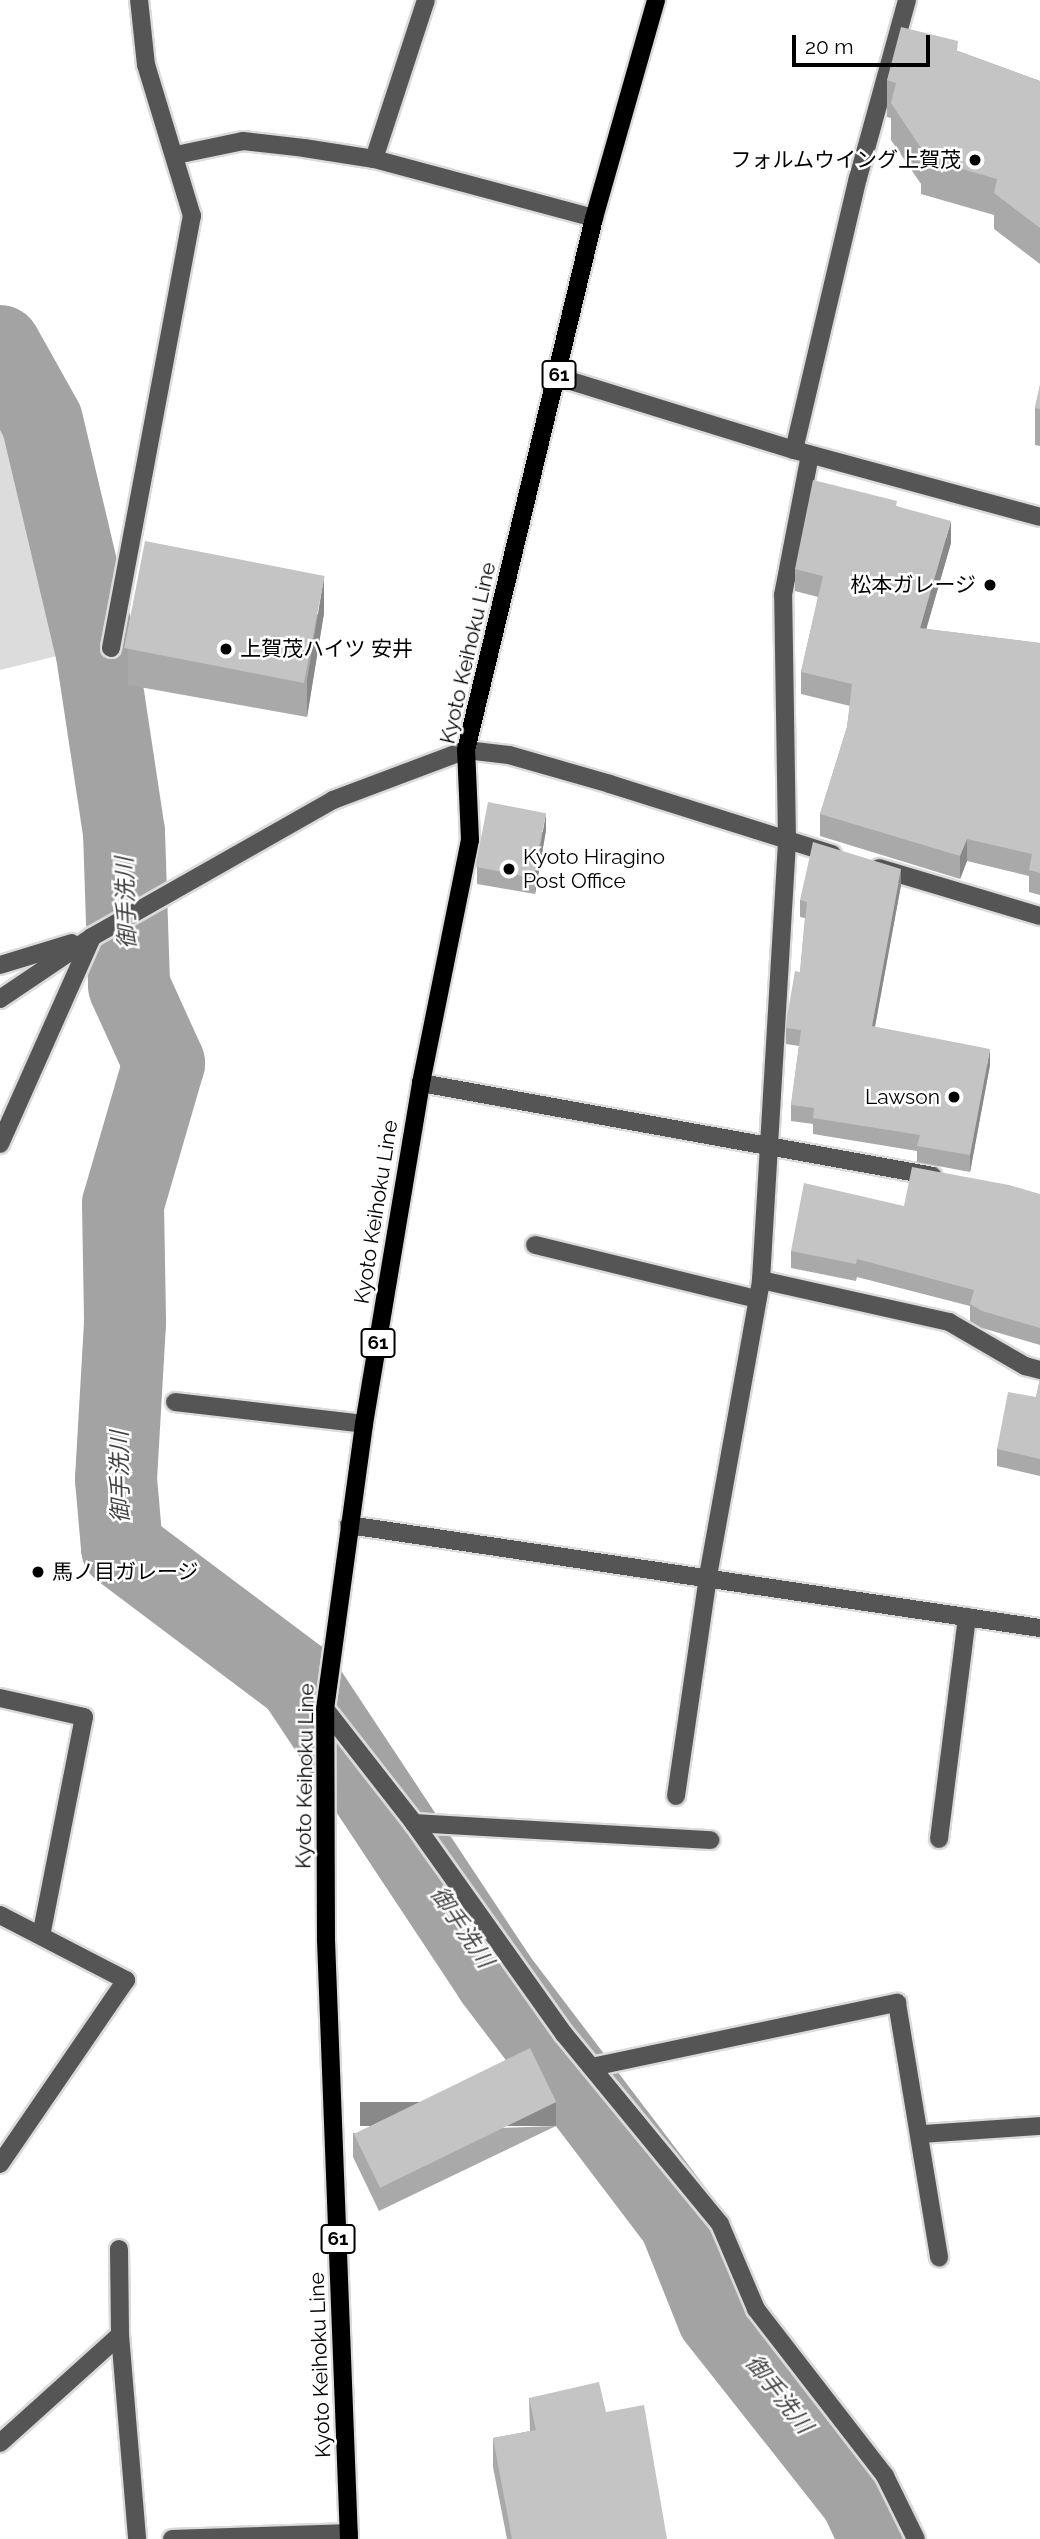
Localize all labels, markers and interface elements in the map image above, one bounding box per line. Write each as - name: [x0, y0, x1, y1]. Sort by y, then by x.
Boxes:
- scale bar: [795, 21, 933, 65]
- text: 20 m: [805, 34, 853, 59]
- place label: フォルムウイング上賀茂: [730, 147, 961, 173]
- marker: フォルムウイング上賀茂: [967, 152, 983, 168]
- road number: 61: [542, 360, 576, 390]
- street label: Kyoto Keihoku Line: [435, 560, 501, 746]
- place label: 松本ガレージ: [850, 572, 976, 598]
- marker: 松本ガレージ: [982, 577, 998, 593]
- place label: 上賀茂ハイツ 安井: [240, 636, 413, 662]
- marker: 上賀茂ハイツ 安井: [218, 641, 234, 657]
- place label: Kyoto Hiragino Post Office: [523, 844, 665, 894]
- water label: 御手洗川: [111, 857, 141, 949]
- marker: Kyoto Hiragino Post Office: [501, 861, 517, 877]
- place label: Lawson: [865, 1084, 940, 1110]
- marker: Lawson: [946, 1089, 962, 1105]
- street label: Kyoto Keihoku Line: [349, 1118, 403, 1306]
- road number: 61: [360, 1328, 396, 1358]
- water label: 御手洗川: [105, 1431, 135, 1523]
- place label: 馬ノ目ガレージ: [52, 1559, 199, 1585]
- marker: 馬ノ目ガレージ: [30, 1564, 46, 1580]
- street label: Kyoto Keihoku Line: [291, 1683, 319, 1869]
- water label: 御手洗川: [425, 1881, 499, 1973]
- road number: 61: [320, 2224, 356, 2254]
- street label: Kyoto Keihoku Line: [304, 2272, 336, 2458]
- water label: 御手洗川: [740, 2349, 818, 2439]

